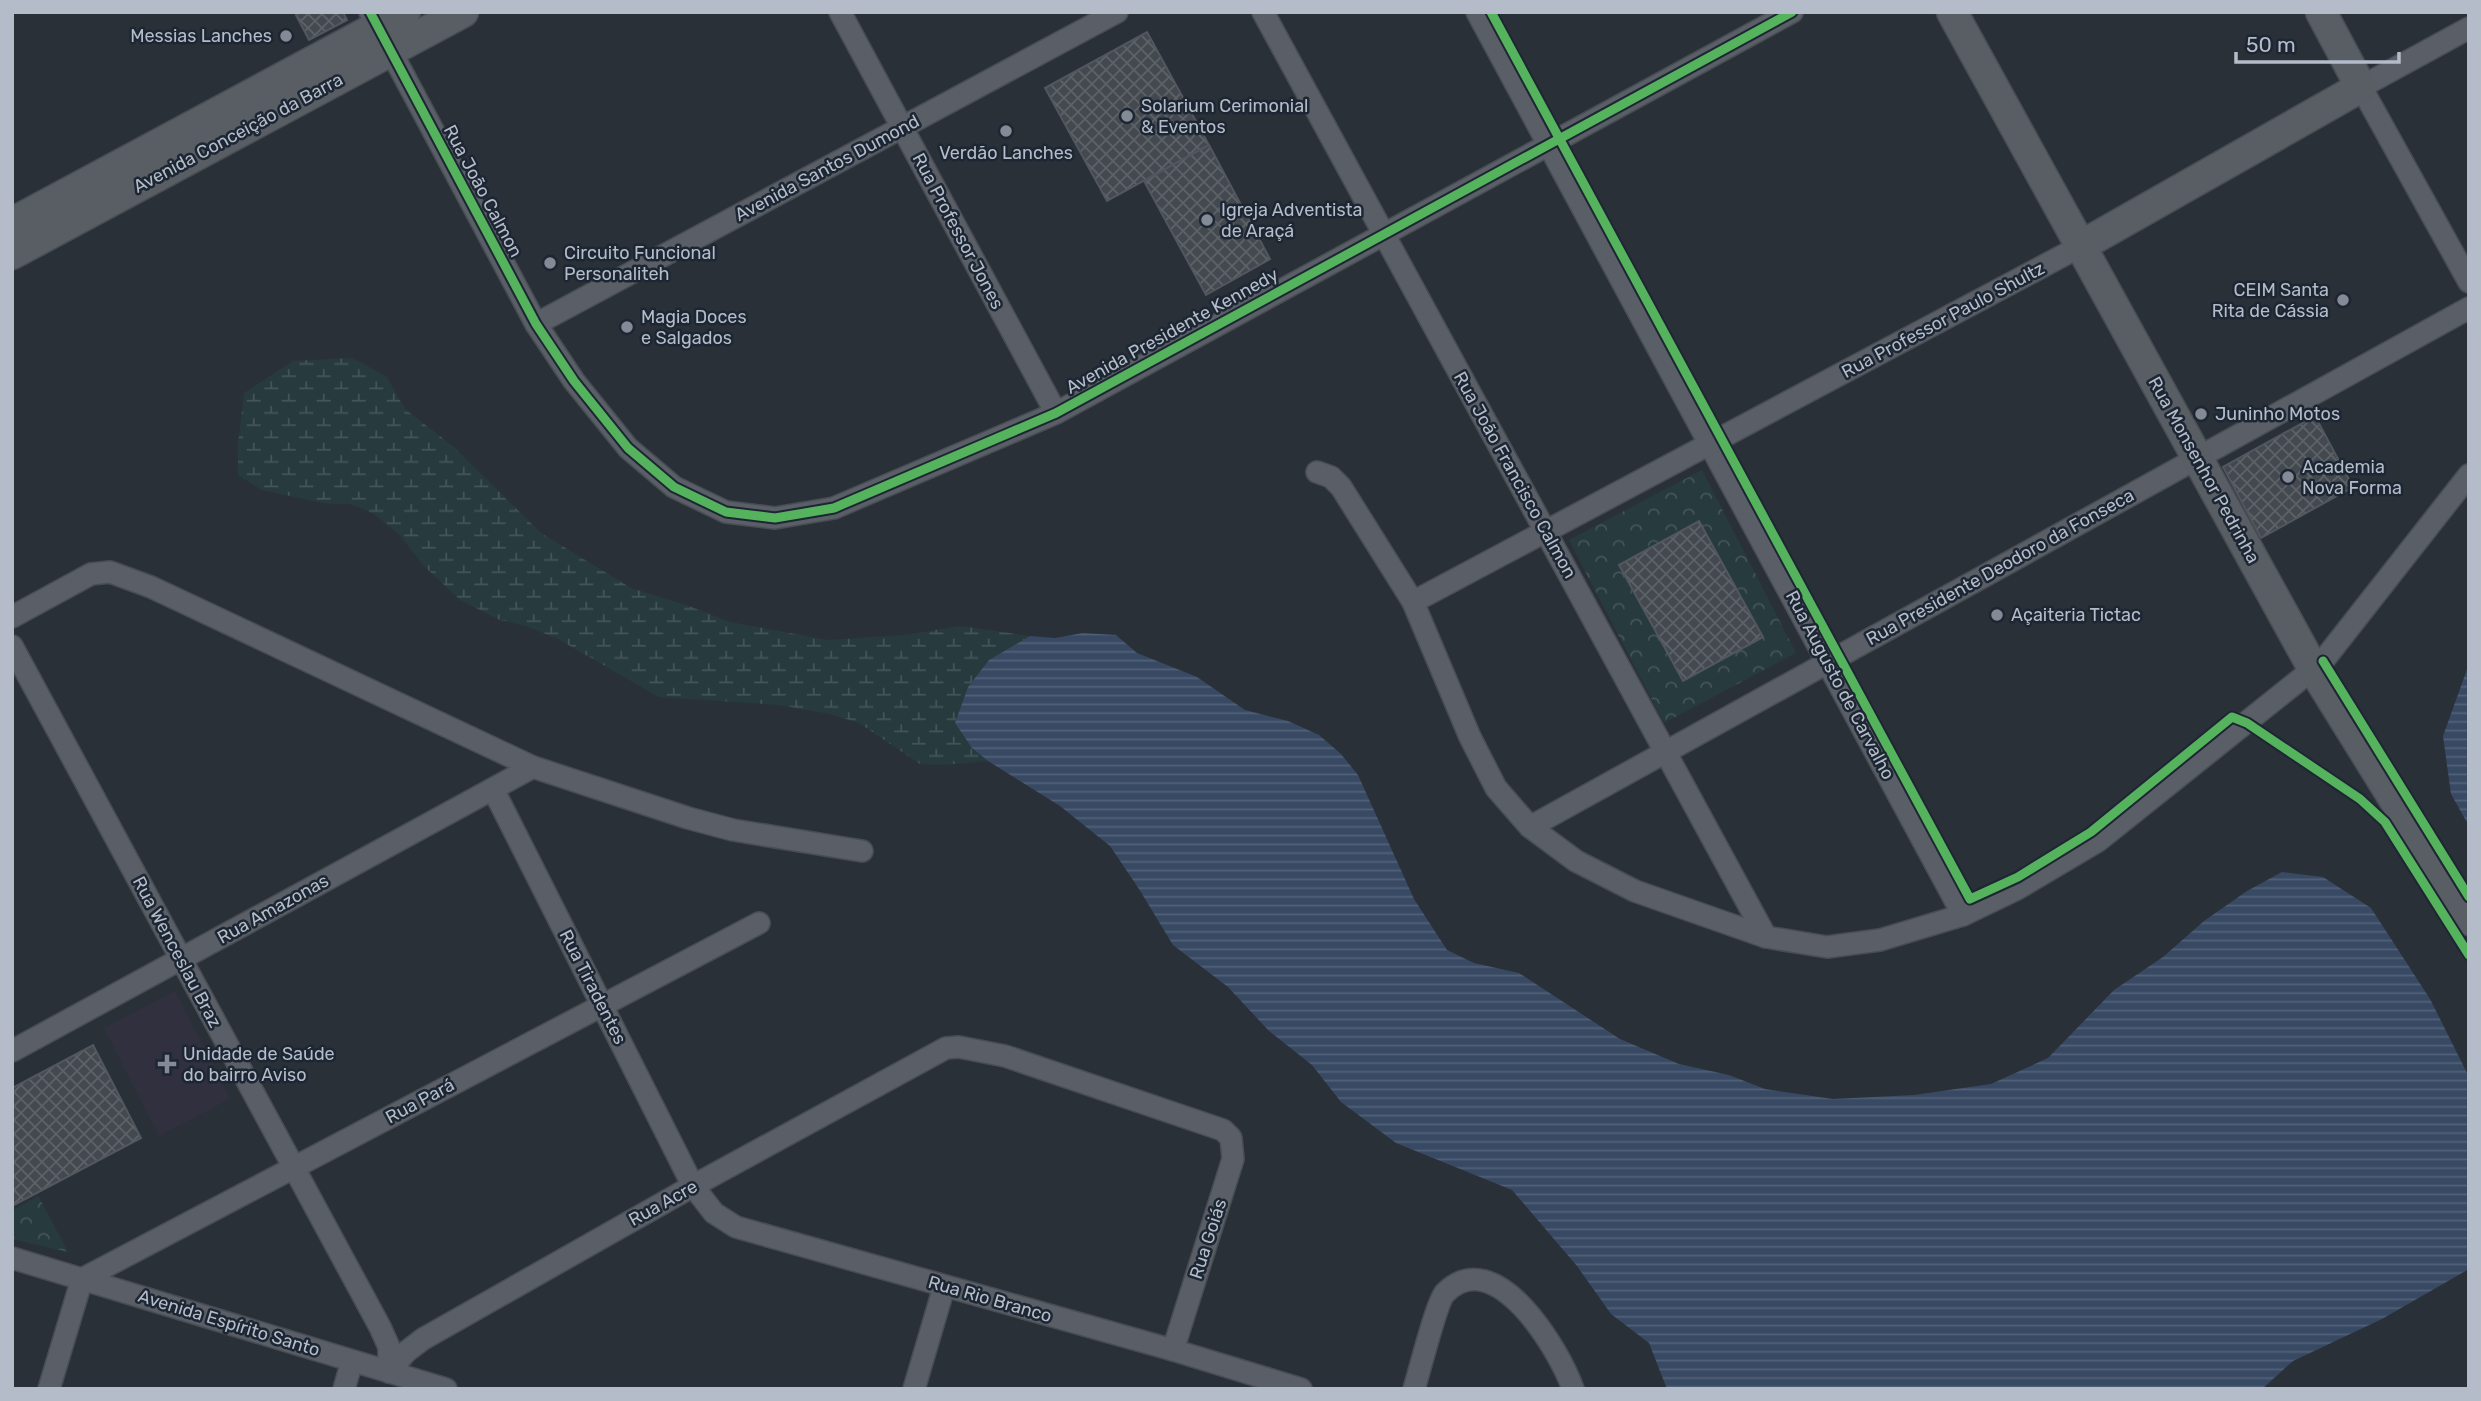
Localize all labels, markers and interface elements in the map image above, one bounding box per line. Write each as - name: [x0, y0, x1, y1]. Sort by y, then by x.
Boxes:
- scale bar: [2236, 21, 2399, 65]
- place label: Messias Lanches: [130, 25, 272, 47]
- marker: Messias Lanches: [278, 28, 294, 44]
- text: 50 m: [2246, 32, 2296, 57]
- street label: Avenida Conceição da Barra: [129, 68, 347, 198]
- place label: Solarium Cerimonial & Eventos: [1141, 95, 1308, 138]
- marker: Solarium Cerimonial & Eventos: [1119, 108, 1135, 124]
- street label: Avenida Santos Dumond: [731, 110, 923, 226]
- street label: Rua João Calmon: [439, 121, 527, 261]
- marker: Verdão Lanches: [998, 123, 1014, 139]
- place label: Verdão Lanches: [939, 142, 1073, 164]
- street label: Rua Professor Jones: [908, 149, 1008, 313]
- place label: Igreja Adventista de Araçá: [1221, 199, 1363, 242]
- marker: Igreja Adventista de Araçá: [1199, 212, 1215, 228]
- place label: Circuito Funcional Personaliteh: [564, 242, 716, 285]
- marker: Circuito Funcional Personaliteh: [542, 255, 558, 271]
- street label: Rua Professor Paulo Shultz: [1838, 257, 2048, 383]
- street label: Avenida Presidente Kennedy: [1062, 263, 1282, 399]
- place label: CEIM Santa Rita de Cássia: [2212, 279, 2329, 322]
- marker: CEIM Santa Rita de Cássia: [2335, 292, 2351, 308]
- place label: Magia Doces e Salgados: [641, 306, 747, 349]
- marker: Magia Doces e Salgados: [619, 319, 635, 335]
- street label: Rua João Francisco Calmon: [1449, 368, 1581, 582]
- street label: Rua Monsenhor Pedrinha: [2143, 373, 2265, 567]
- place label: Juninho Motos: [2215, 403, 2340, 425]
- marker: Juninho Motos: [2193, 406, 2209, 422]
- place label: Academia Nova Forma: [2302, 456, 2402, 499]
- marker: Academia Nova Forma: [2280, 469, 2296, 485]
- street label: Rua Presidente Deodoro da Fonseca: [1862, 484, 2138, 650]
- street label: Rua Augusto de Carvalho: [1781, 587, 1899, 783]
- place label: Açaiteria Tictac: [2011, 604, 2141, 626]
- marker: Açaiteria Tictac: [1989, 607, 2005, 623]
- street label: Rua Amazonas: [213, 869, 333, 949]
- street label: Rua Wenceslau Braz: [128, 873, 226, 1031]
- street label: Rua Tiradentes: [555, 926, 631, 1048]
- place label: Unidade de Saúde do bairro Aviso: [183, 1043, 335, 1086]
- marker: Unidade de Saúde do bairro Aviso: [157, 1054, 177, 1074]
- street label: Rua Pará: [382, 1074, 458, 1128]
- street label: Rua Acre: [625, 1175, 701, 1231]
- street label: Rua Goiás: [1185, 1196, 1231, 1282]
- street label: Rua Rio Branco: [926, 1271, 1054, 1327]
- street label: Avenida Espírito Santo: [135, 1285, 323, 1361]

